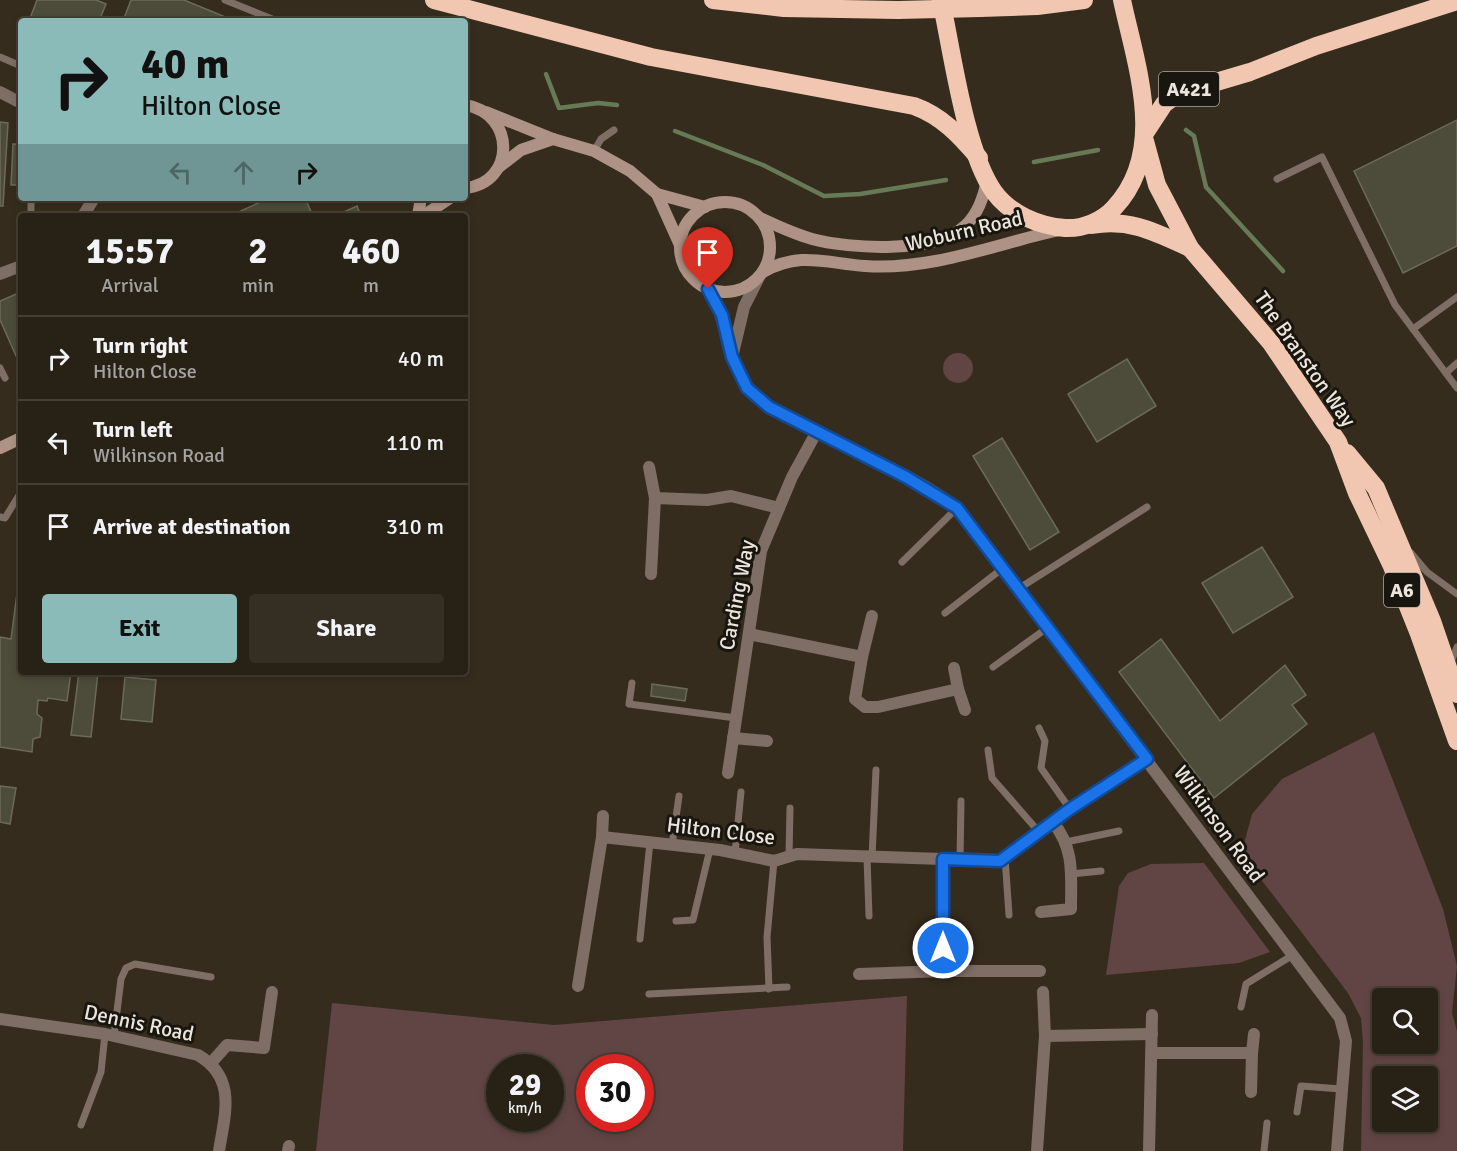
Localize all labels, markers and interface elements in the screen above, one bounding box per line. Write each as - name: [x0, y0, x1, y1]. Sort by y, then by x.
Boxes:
- text: 40 m: [141, 39, 230, 90]
- icon: right: [42, 42, 120, 120]
- road number: A421: [1159, 72, 1219, 106]
- text: Hilton Close: [141, 90, 281, 123]
- icon: left: [164, 156, 197, 189]
- icon: ahead: [227, 156, 260, 189]
- icon: right: [290, 156, 323, 189]
- street label: Woburn Road: [903, 205, 1025, 257]
- pin: [682, 227, 733, 289]
- text: 15:57: [86, 229, 174, 274]
- text: 2: [248, 229, 268, 274]
- text: 460: [342, 229, 400, 274]
- icon: arrive: [691, 236, 724, 269]
- text: Arrival: [101, 273, 159, 298]
- text: min: [242, 273, 274, 298]
- text: m: [363, 273, 379, 298]
- street label: The Branston Way: [1249, 286, 1362, 432]
- text: Turn right: [93, 332, 188, 359]
- icon: right: [42, 342, 75, 375]
- text: 40 m: [398, 345, 444, 372]
- text: Hilton Close: [93, 359, 197, 384]
- text: Turn left: [93, 416, 173, 443]
- icon: left: [42, 426, 75, 459]
- text: 110 m: [386, 429, 444, 456]
- text: Wilkinson Road: [93, 443, 225, 468]
- icon: arrive: [42, 510, 75, 543]
- text: Arrive at destination: [93, 513, 290, 540]
- text: 310 m: [386, 513, 444, 540]
- street label: Carding Way: [714, 537, 760, 652]
- road number: A6: [1384, 573, 1420, 607]
- button: Exit: [42, 594, 237, 663]
- button: Share: [249, 594, 444, 663]
- street label: Wilkinson Road: [1168, 760, 1270, 888]
- street label: Hilton Close: [665, 811, 777, 851]
- position arrow: [911, 916, 975, 980]
- map controls: [1372, 988, 1438, 1132]
- button: search: [1372, 988, 1438, 1054]
- street label: Dennis Road: [82, 999, 196, 1047]
- speed limit sign: 30: [576, 1054, 654, 1132]
- button: layers: [1372, 1066, 1438, 1132]
- text: 29: [509, 1067, 541, 1104]
- text: km/h: [508, 1099, 542, 1117]

